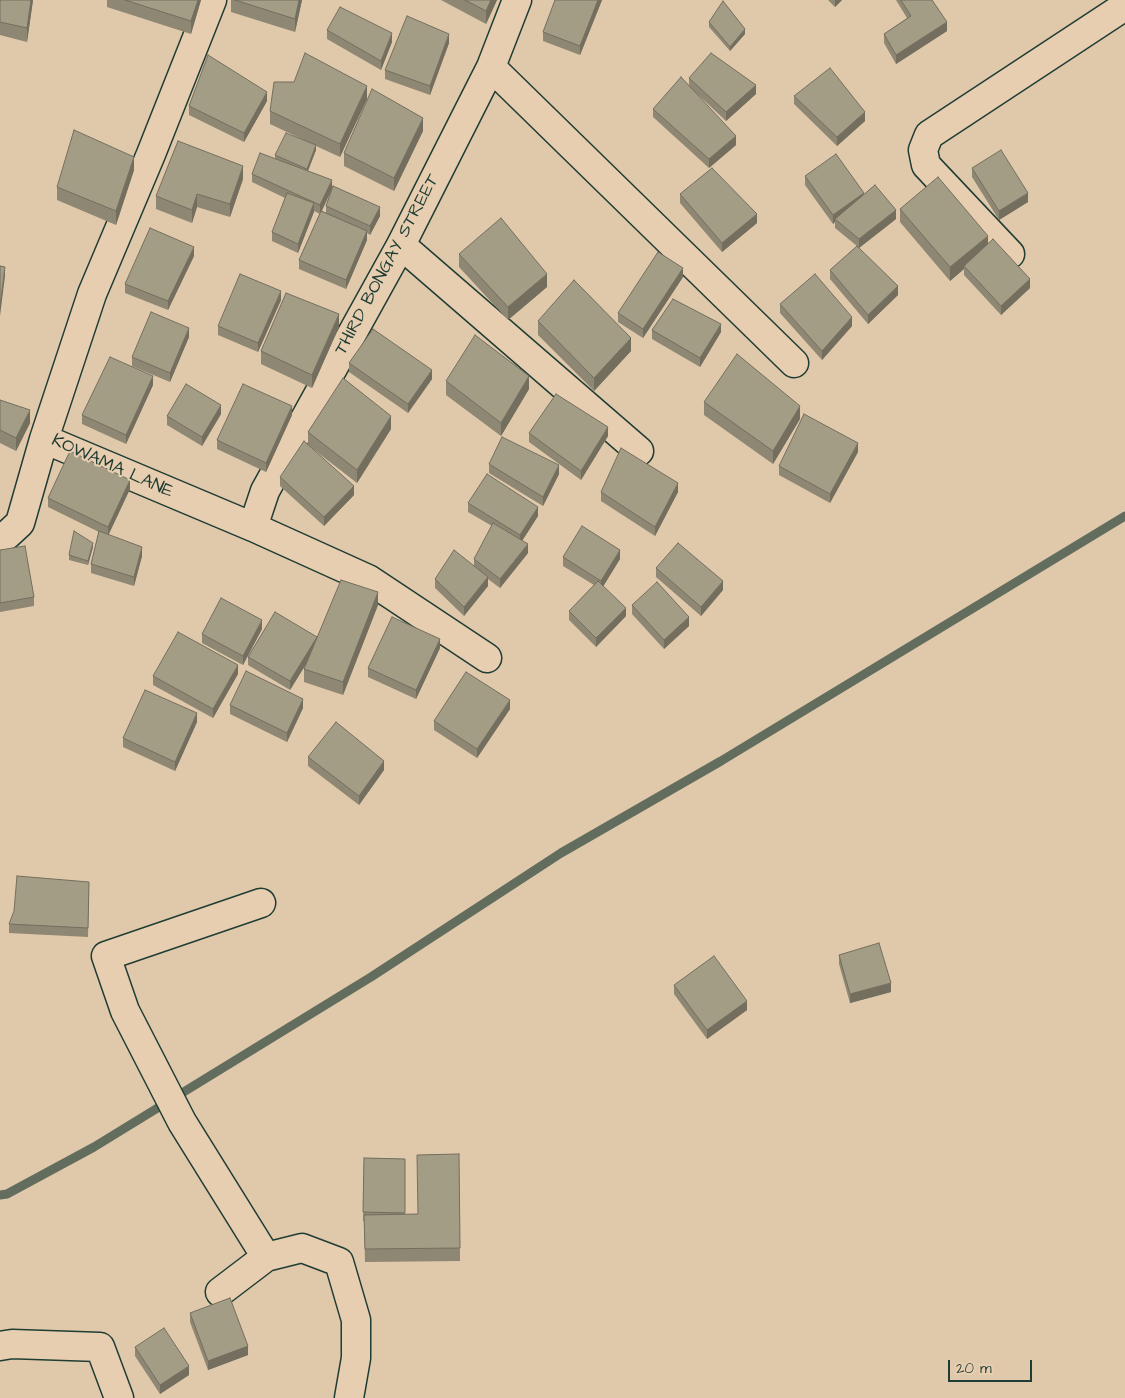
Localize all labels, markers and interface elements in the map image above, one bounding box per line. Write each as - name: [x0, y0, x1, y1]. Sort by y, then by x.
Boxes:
- street label: THIRD BONGAY STREET: [331, 171, 445, 359]
- street label: KOWAMA LANE: [48, 430, 176, 504]
- scale bar: [950, 1350, 1034, 1382]
- text: 20 m: [956, 1358, 992, 1379]

